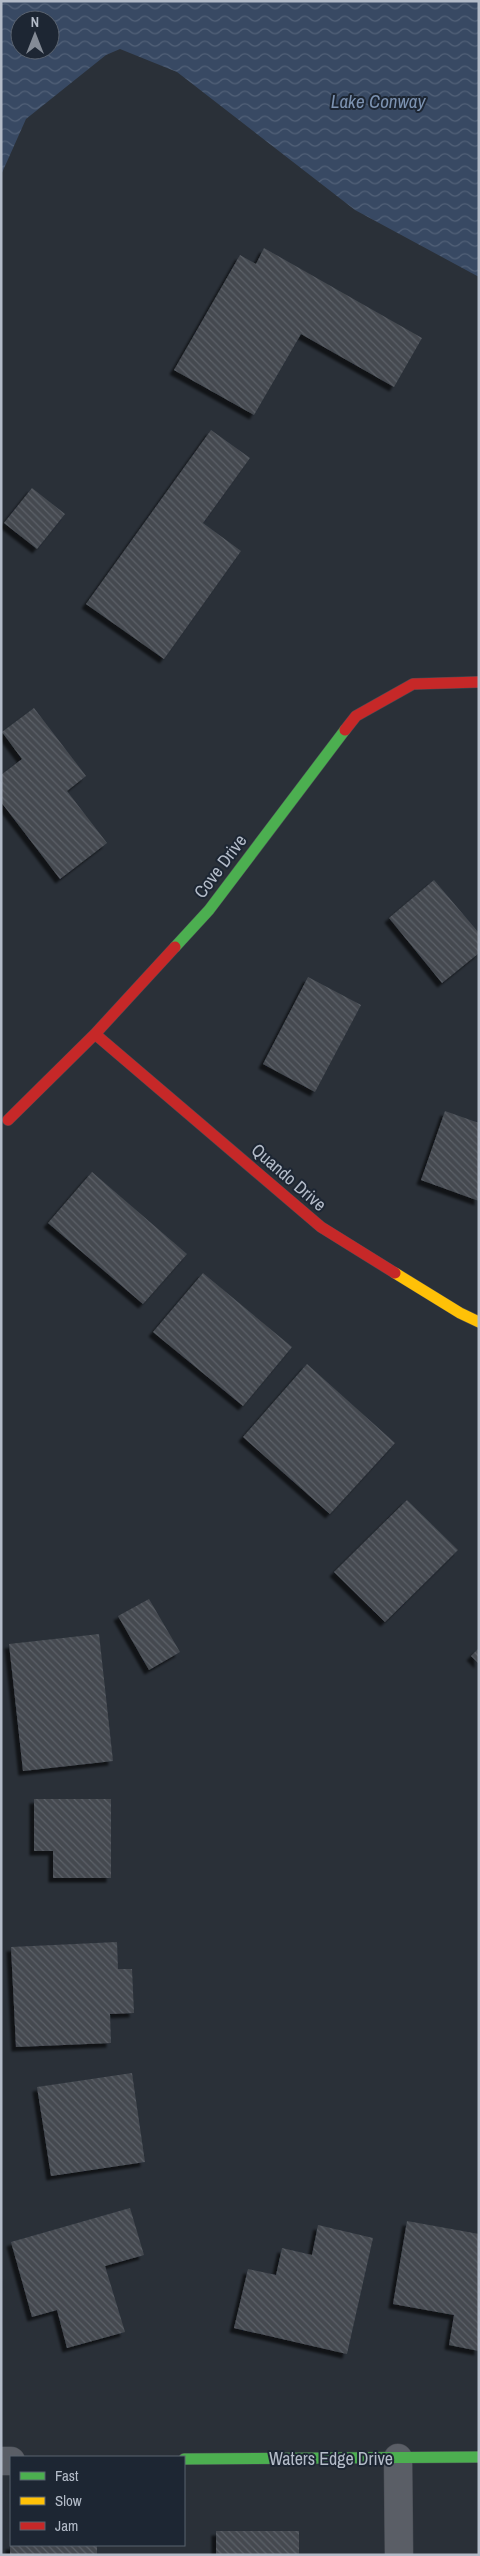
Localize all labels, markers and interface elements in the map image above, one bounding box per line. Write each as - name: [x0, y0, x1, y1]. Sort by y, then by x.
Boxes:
- north arrow: [10, 10, 60, 60]
- text: N: [31, 13, 39, 31]
- water label: Lake Conway: [331, 88, 426, 114]
- street label: Cove Drive: [188, 829, 252, 903]
- street label: Quando Drive: [246, 1137, 332, 1217]
- street label: Waters Edge Drive: [269, 2446, 393, 2471]
- legend: [10, 2456, 185, 2546]
- text: Fast: [55, 2465, 79, 2486]
- text: Slow: [55, 2490, 82, 2511]
- text: Jam: [55, 2515, 78, 2536]

